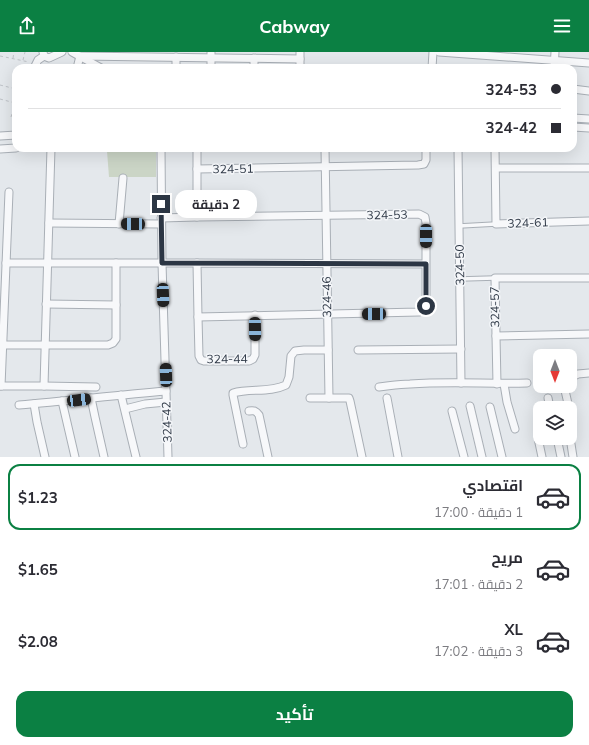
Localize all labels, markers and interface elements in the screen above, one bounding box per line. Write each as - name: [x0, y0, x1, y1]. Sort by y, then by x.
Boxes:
- icon: share: [16, 15, 38, 37]
- text: Cabway: [259, 15, 330, 38]
- icon: menu: [551, 15, 573, 37]
- text: 324-53: [485, 80, 537, 99]
- text: 324-42: [485, 118, 537, 137]
- street label: 324-51: [212, 161, 254, 176]
- callout: 2 دقيقة: [175, 190, 257, 218]
- route end: [152, 195, 170, 213]
- text: 2 دقيقة: [192, 196, 240, 212]
- street label: 324-53: [366, 207, 408, 222]
- street label: 324-61: [507, 214, 549, 231]
- car: [121, 218, 145, 230]
- car: [420, 224, 432, 248]
- street label: 324-50: [452, 244, 467, 286]
- street label: 324-46: [319, 276, 334, 318]
- car: [157, 283, 169, 307]
- street label: 324-57: [487, 286, 502, 328]
- route start: [417, 297, 435, 315]
- car: [362, 308, 386, 320]
- car: [249, 317, 261, 341]
- north arrow: [533, 349, 577, 393]
- map controls: [533, 349, 577, 445]
- street label: 324-44: [206, 351, 248, 366]
- car: [160, 363, 172, 387]
- car: [66, 393, 92, 407]
- street label: 324-42: [158, 401, 175, 443]
- button: layers: [533, 401, 577, 445]
- text: اقتصادي: [463, 476, 523, 495]
- icon: car: [535, 479, 571, 515]
- text: $1.23: [18, 488, 58, 507]
- text: 1 دقيقة · 17:00: [434, 504, 523, 520]
- text: مريح: [491, 548, 523, 567]
- icon: car: [535, 551, 571, 587]
- text: $1.65: [18, 560, 58, 579]
- text: 2 دقيقة · 17:01: [434, 576, 523, 592]
- text: XL: [505, 620, 523, 639]
- icon: car: [535, 623, 571, 659]
- text: $2.08: [18, 632, 58, 651]
- text: 3 دقيقة · 17:02: [434, 643, 523, 659]
- button: تأكيد: [16, 691, 573, 737]

